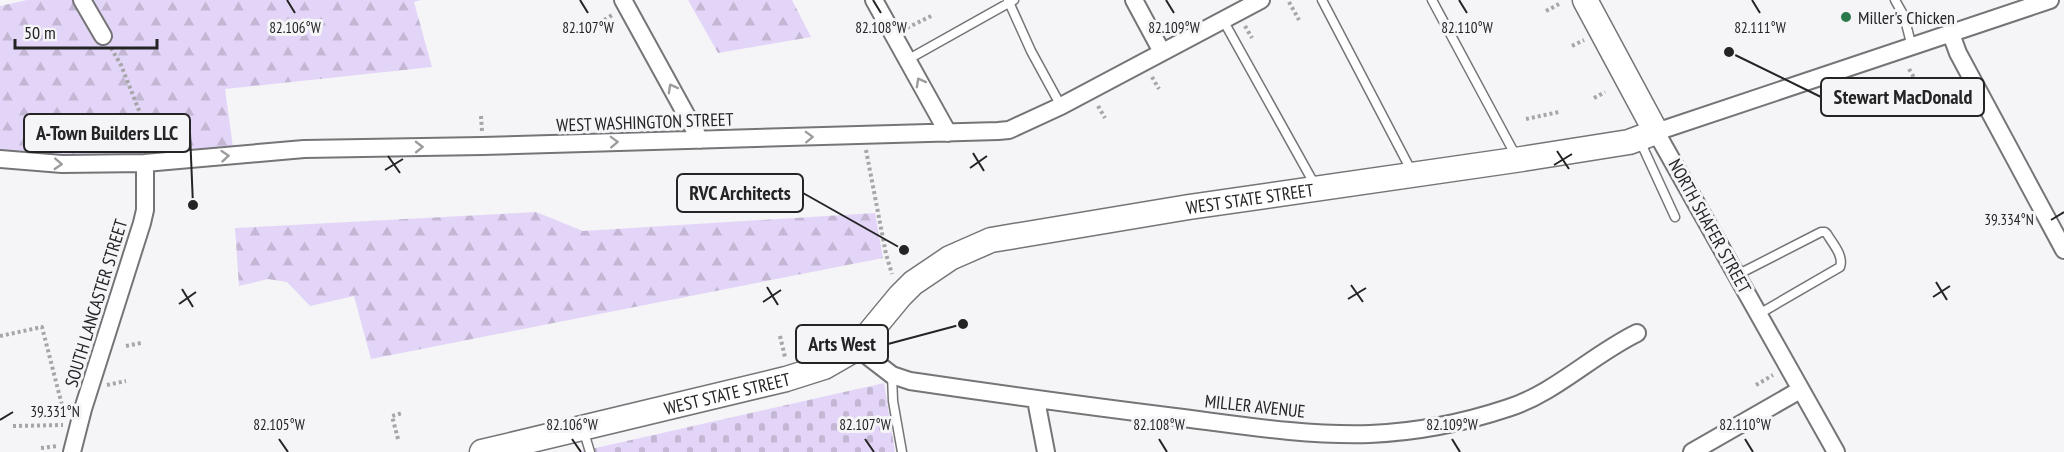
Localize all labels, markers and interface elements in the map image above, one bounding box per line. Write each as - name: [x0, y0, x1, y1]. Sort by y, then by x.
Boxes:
- place label: Miller's Chicken: [1858, 6, 1955, 29]
- marker: Miller's Chicken: [1839, 10, 1853, 24]
- scale bar: [15, 12, 158, 50]
- text: 82.106°W: [269, 18, 321, 37]
- text: 82.107°W: [562, 18, 614, 37]
- text: 82.108°W: [855, 18, 907, 37]
- text: 82.109°W: [1148, 18, 1200, 37]
- text: 82.110°W: [1441, 18, 1493, 37]
- text: 82.111°W: [1734, 18, 1786, 37]
- text: 50 m: [24, 21, 56, 44]
- one-way arrow: [915, 78, 927, 88]
- callout: Stewart MacDonald: [1821, 78, 1984, 116]
- one-way arrow: [668, 84, 679, 95]
- text: Stewart MacDonald: [1834, 84, 1972, 110]
- street label: WEST WASHINGTON STREET: [556, 107, 734, 137]
- callout: A-Town Builders LLC: [24, 114, 190, 152]
- text: A-Town Builders LLC: [35, 120, 178, 146]
- one-way arrow: [805, 131, 814, 143]
- one-way arrow: [610, 136, 619, 148]
- one-way arrow: [415, 141, 424, 153]
- one-way arrow: [220, 150, 229, 163]
- street label: NORTH SHAFER STREET: [1664, 155, 1756, 297]
- one-way arrow: [54, 157, 63, 170]
- callout: RVC Architects: [677, 174, 803, 212]
- street label: WEST STATE STREET: [1184, 178, 1315, 219]
- text: RVC Architects: [689, 180, 791, 206]
- text: 39.334°N: [1984, 210, 2034, 229]
- street label: SOUTH LANCASTER STREET: [60, 216, 132, 390]
- callout: Arts West: [796, 325, 888, 363]
- text: Arts West: [807, 331, 876, 357]
- street label: WEST STATE STREET: [662, 367, 792, 419]
- street label: MILLER AVENUE: [1204, 389, 1306, 423]
- text: 39.331°N: [30, 402, 80, 421]
- text: 82.105°W: [253, 415, 305, 434]
- text: 82.106°W: [546, 415, 598, 434]
- text: 82.107°W: [839, 415, 891, 434]
- text: 82.108°W: [1133, 415, 1185, 434]
- text: 82.109°W: [1426, 415, 1478, 434]
- text: 82.110°W: [1719, 415, 1771, 434]

